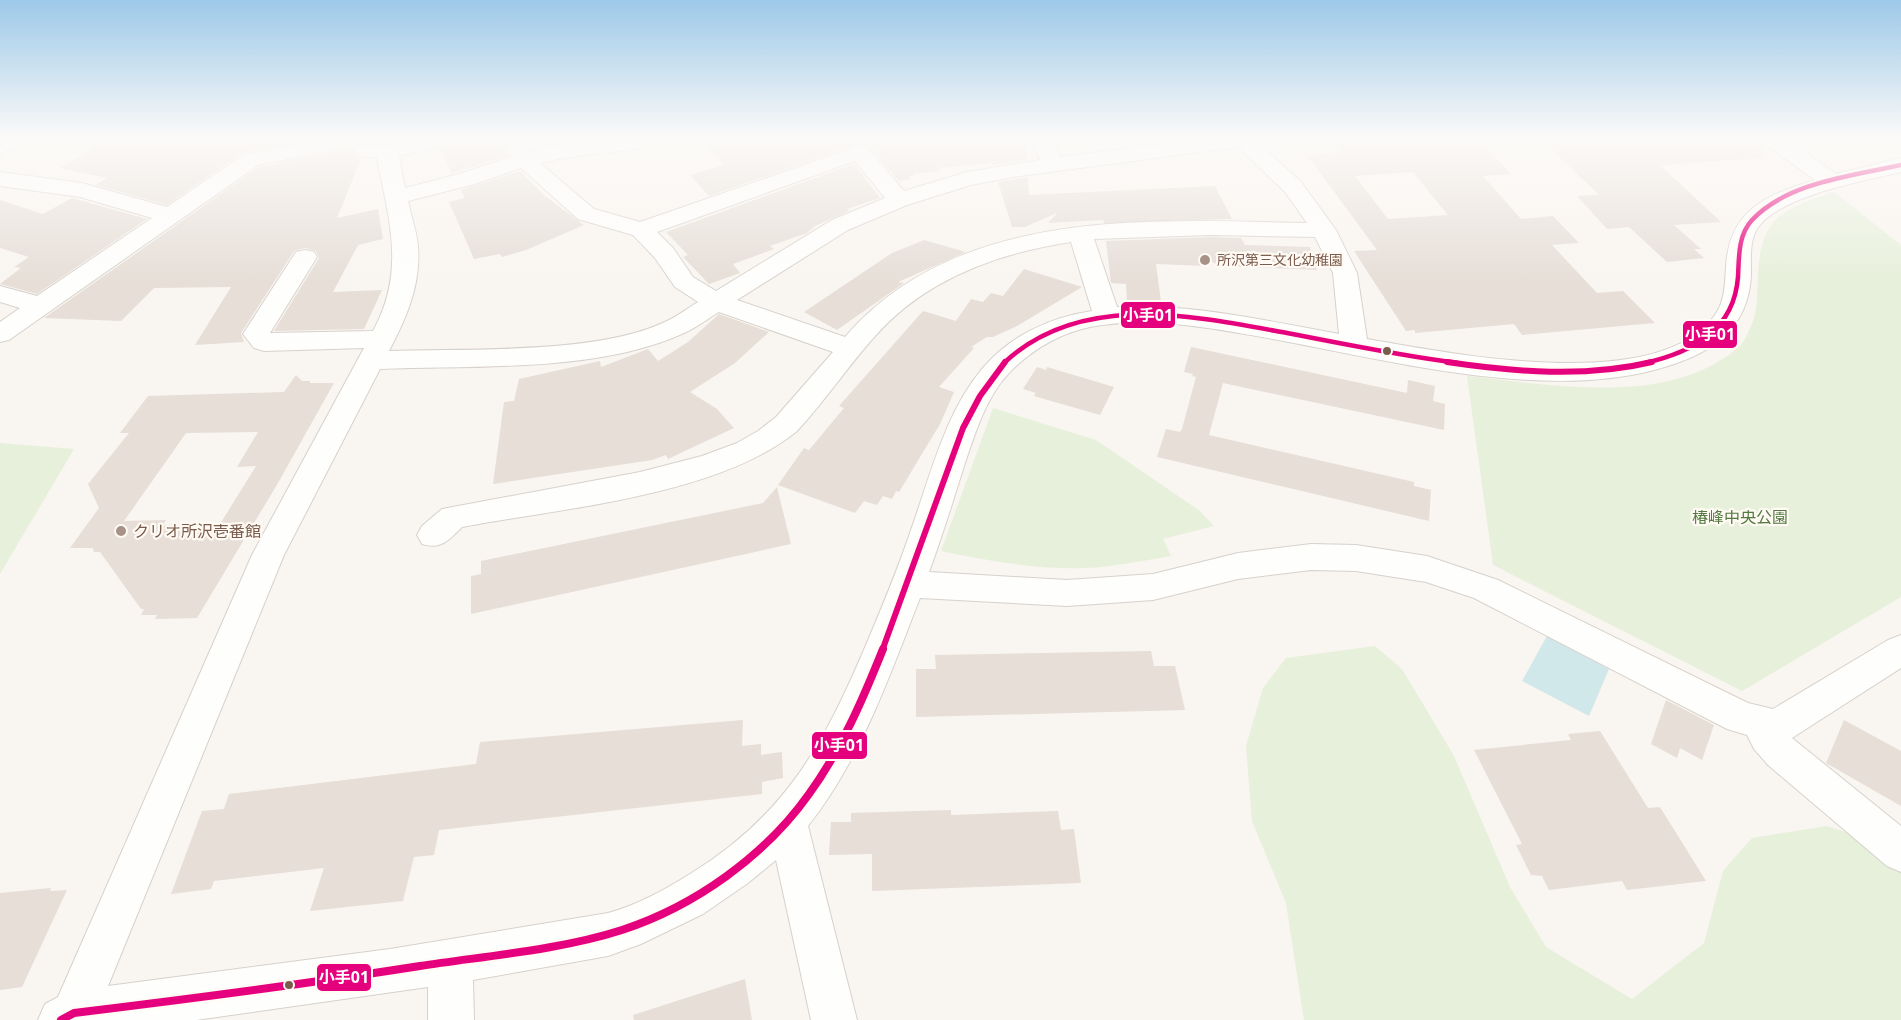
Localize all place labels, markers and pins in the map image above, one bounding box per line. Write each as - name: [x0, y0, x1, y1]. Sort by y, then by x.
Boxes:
- place label: 所沢第三文化幼稚園: [1217, 250, 1343, 269]
- marker: 所沢第三文化幼稚園: [1198, 253, 1212, 267]
- unlabelled marker: [1381, 345, 1393, 357]
- place label: クリオ所沢壱番館: [133, 520, 261, 542]
- marker: クリオ所沢壱番館: [114, 524, 128, 538]
- unlabelled marker: [283, 979, 295, 991]

